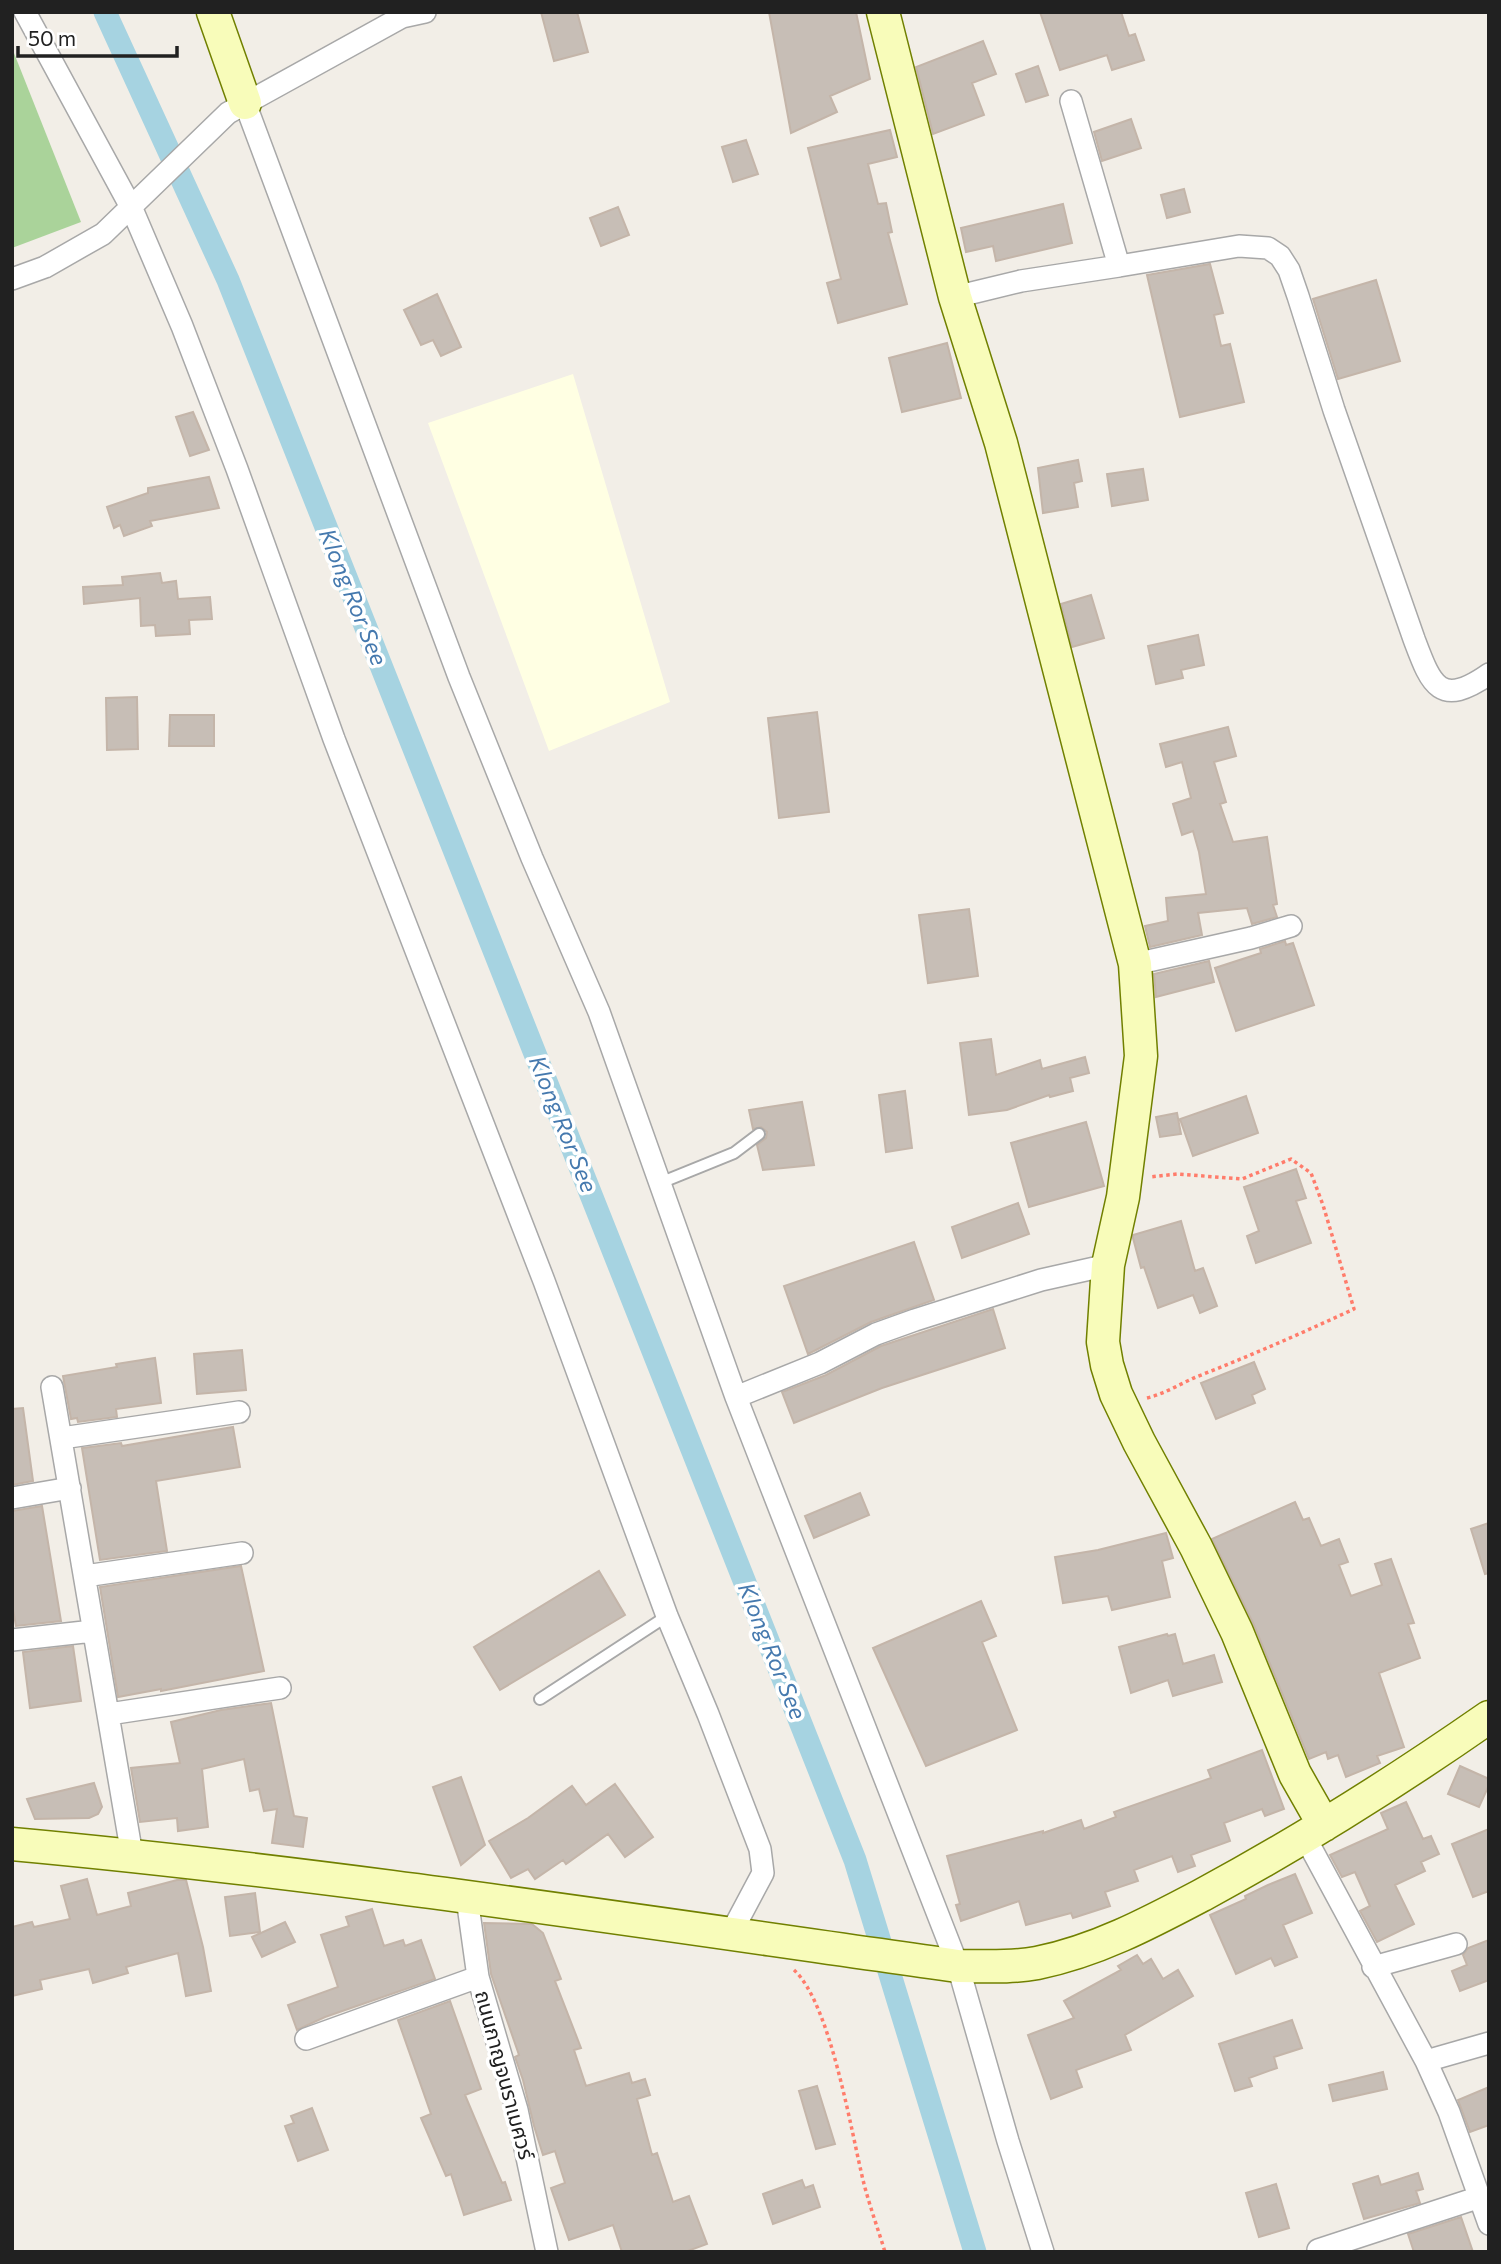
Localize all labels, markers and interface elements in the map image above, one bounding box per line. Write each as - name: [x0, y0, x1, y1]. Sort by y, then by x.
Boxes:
- scale bar: [18, 14, 177, 58]
- text: 50 m: [28, 25, 76, 50]
- water label: Klong Ror See: [314, 524, 394, 669]
- water label: Klong Ror See: [524, 1051, 604, 1196]
- water label: Klong Ror See: [733, 1578, 813, 1723]
- street label: ถนนกาญจนราเมศวร์: [471, 1987, 540, 2163]

